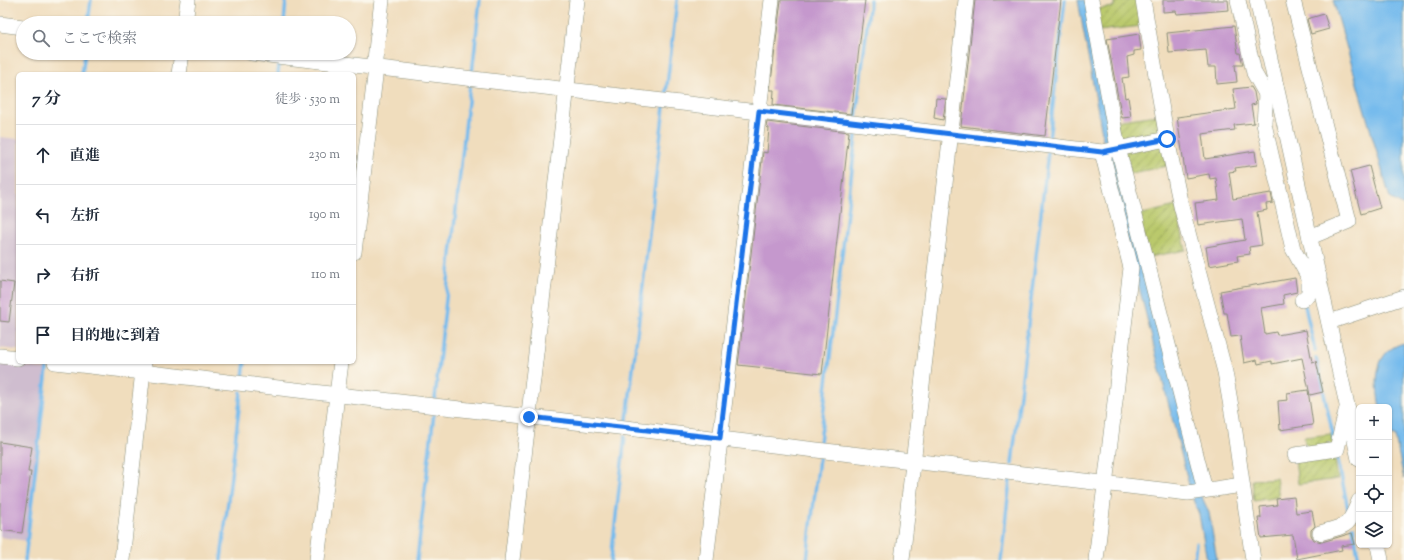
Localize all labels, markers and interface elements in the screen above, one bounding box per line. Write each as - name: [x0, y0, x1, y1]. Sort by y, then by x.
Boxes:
- search box: [16, 16, 356, 60]
- icon: search: [30, 27, 52, 49]
- text: ここで検索: [62, 29, 137, 50]
- text: 7 分: [32, 88, 61, 112]
- text: 徒歩 · 530 m: [275, 91, 340, 109]
- route start: [1158, 130, 1176, 148]
- icon: ahead: [32, 144, 54, 166]
- text: 直進: [70, 146, 100, 167]
- text: 230 m: [308, 146, 340, 164]
- icon: left: [32, 204, 54, 226]
- text: 左折: [70, 206, 100, 227]
- text: 190 m: [309, 206, 340, 224]
- icon: right: [32, 264, 54, 286]
- text: 右折: [70, 266, 100, 287]
- text: 110 m: [311, 266, 340, 284]
- icon: arrive: [32, 324, 54, 346]
- text: 目的地に到着: [70, 326, 160, 347]
- map controls: [1356, 404, 1392, 548]
- button: +: [1356, 404, 1392, 440]
- route end: [520, 408, 538, 426]
- button: −: [1356, 440, 1392, 476]
- button: locate: [1356, 476, 1392, 512]
- button: layers: [1356, 512, 1392, 548]

